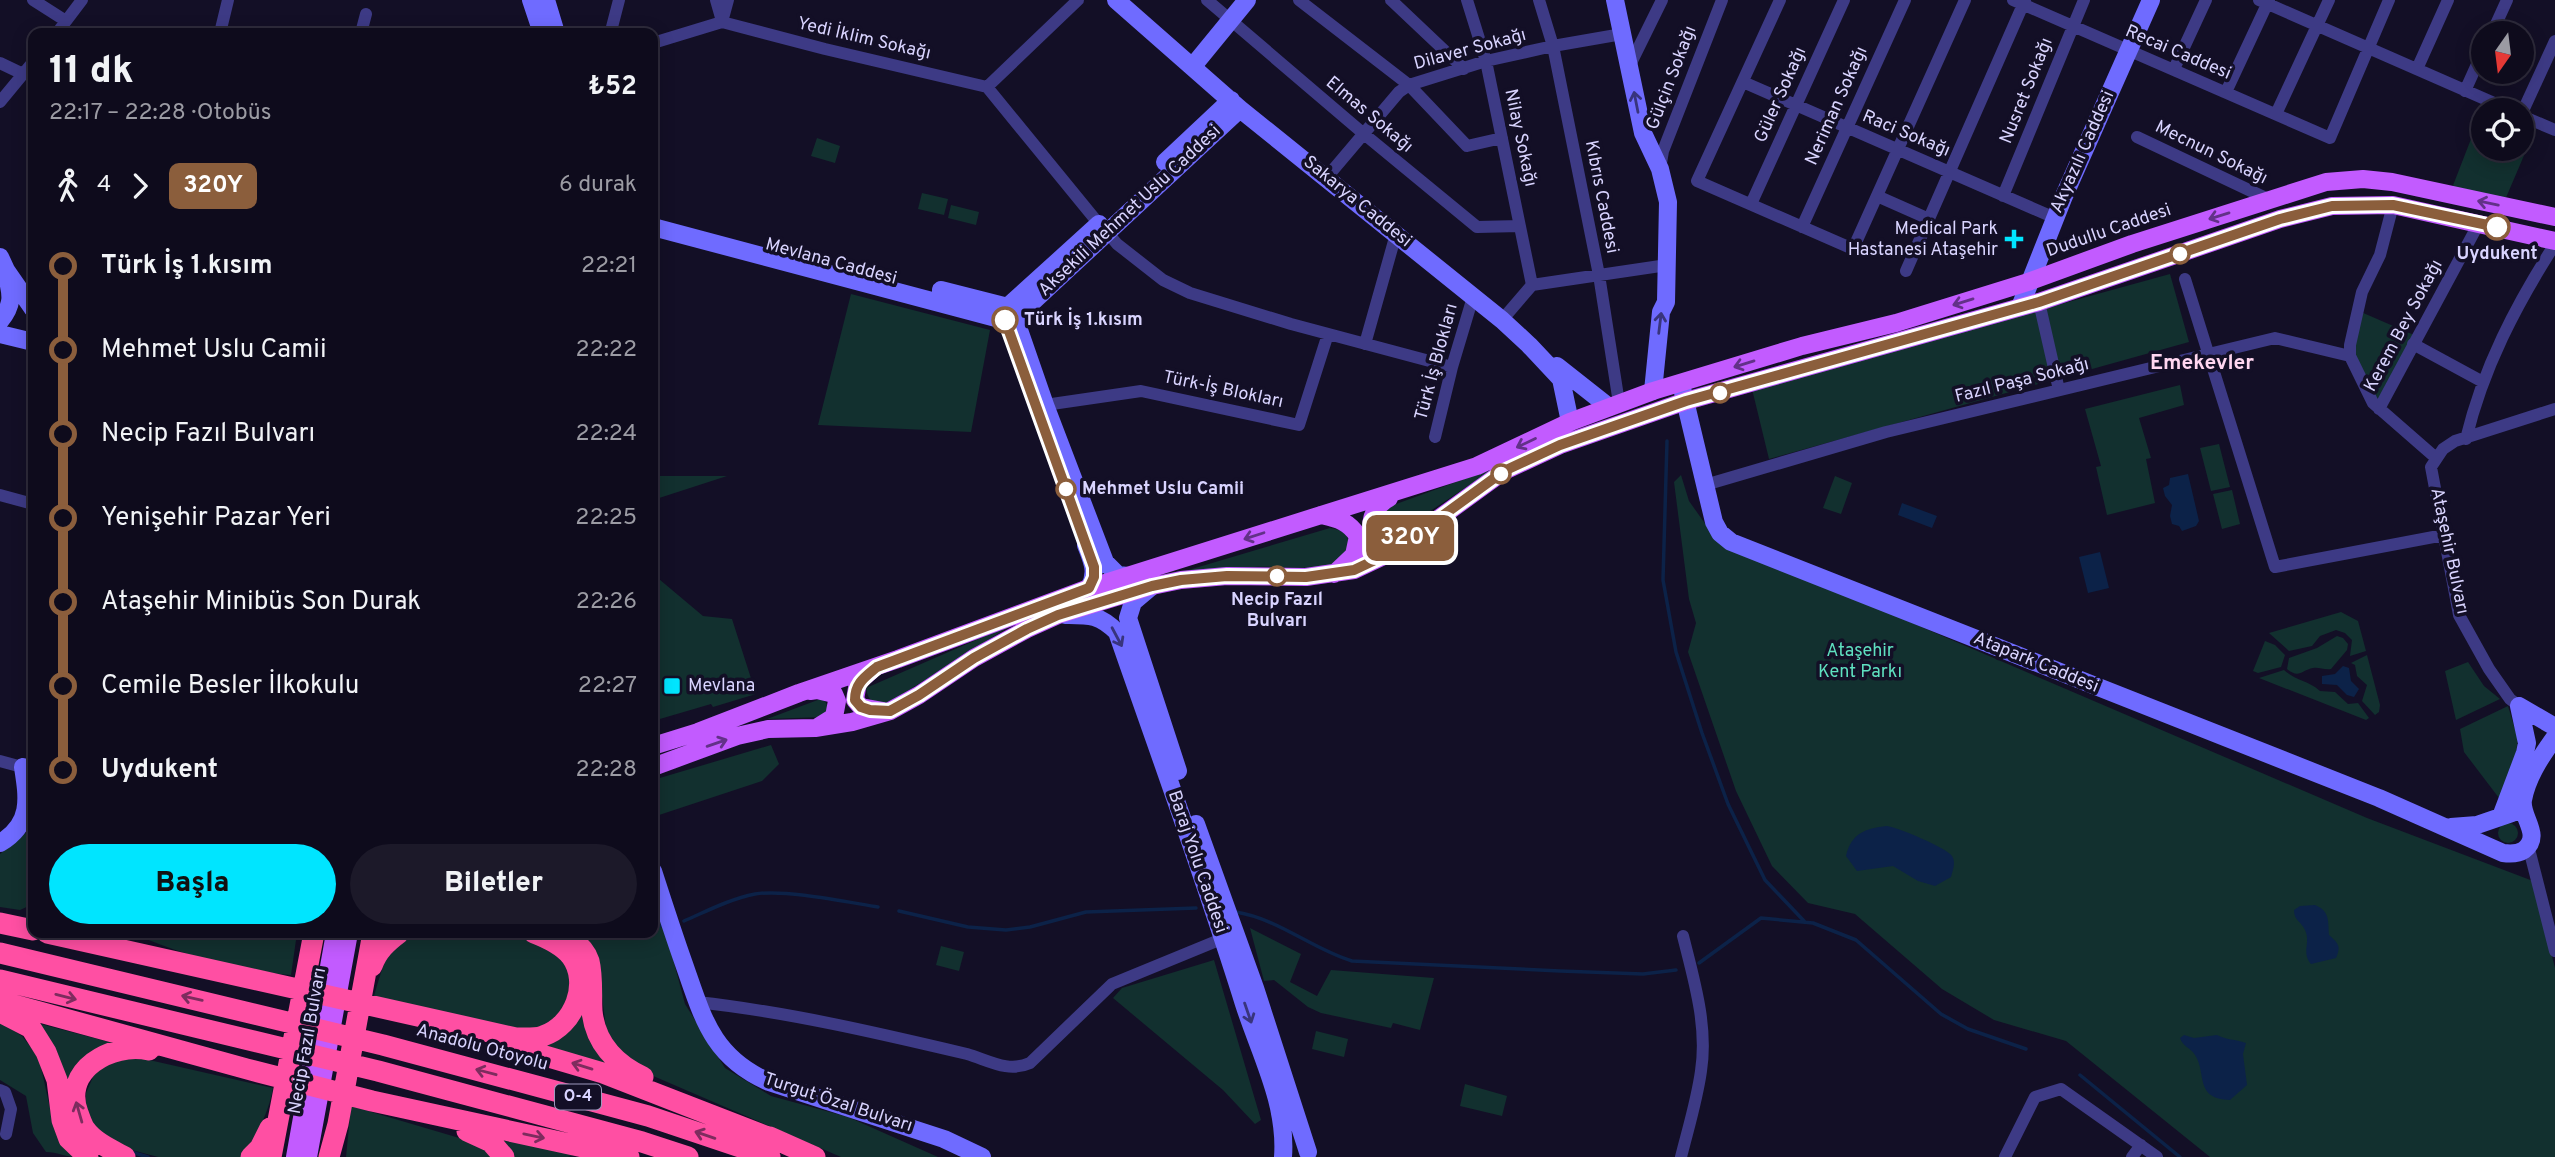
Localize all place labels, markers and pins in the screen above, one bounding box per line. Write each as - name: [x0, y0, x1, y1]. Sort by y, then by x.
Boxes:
- marker: Uydukent: [2484, 214, 2510, 240]
- place label: Medical Park Hastanesi Ataşehir: [1848, 218, 1998, 262]
- marker: Medical Park Hastanesi Ataşehir: [2004, 229, 2024, 249]
- place label: Uydukent: [2456, 243, 2538, 266]
- unlabelled marker: [2170, 244, 2190, 264]
- marker: Türk İş 1.kısım: [992, 307, 1018, 333]
- place label: Türk İş 1.kısım: [1024, 307, 1143, 332]
- unlabelled marker: [1710, 383, 1730, 403]
- unlabelled marker: [1491, 464, 1511, 484]
- place label: Mehmet Uslu Camii: [1082, 478, 1244, 501]
- marker: Mehmet Uslu Camii: [1056, 479, 1076, 499]
- marker: Necip Fazıl Bulvarı: [1267, 566, 1287, 586]
- place label: Necip Fazıl Bulvarı: [1231, 589, 1323, 633]
- place label: Mevlana: [688, 675, 755, 698]
- marker: Mevlana: [662, 676, 682, 696]

